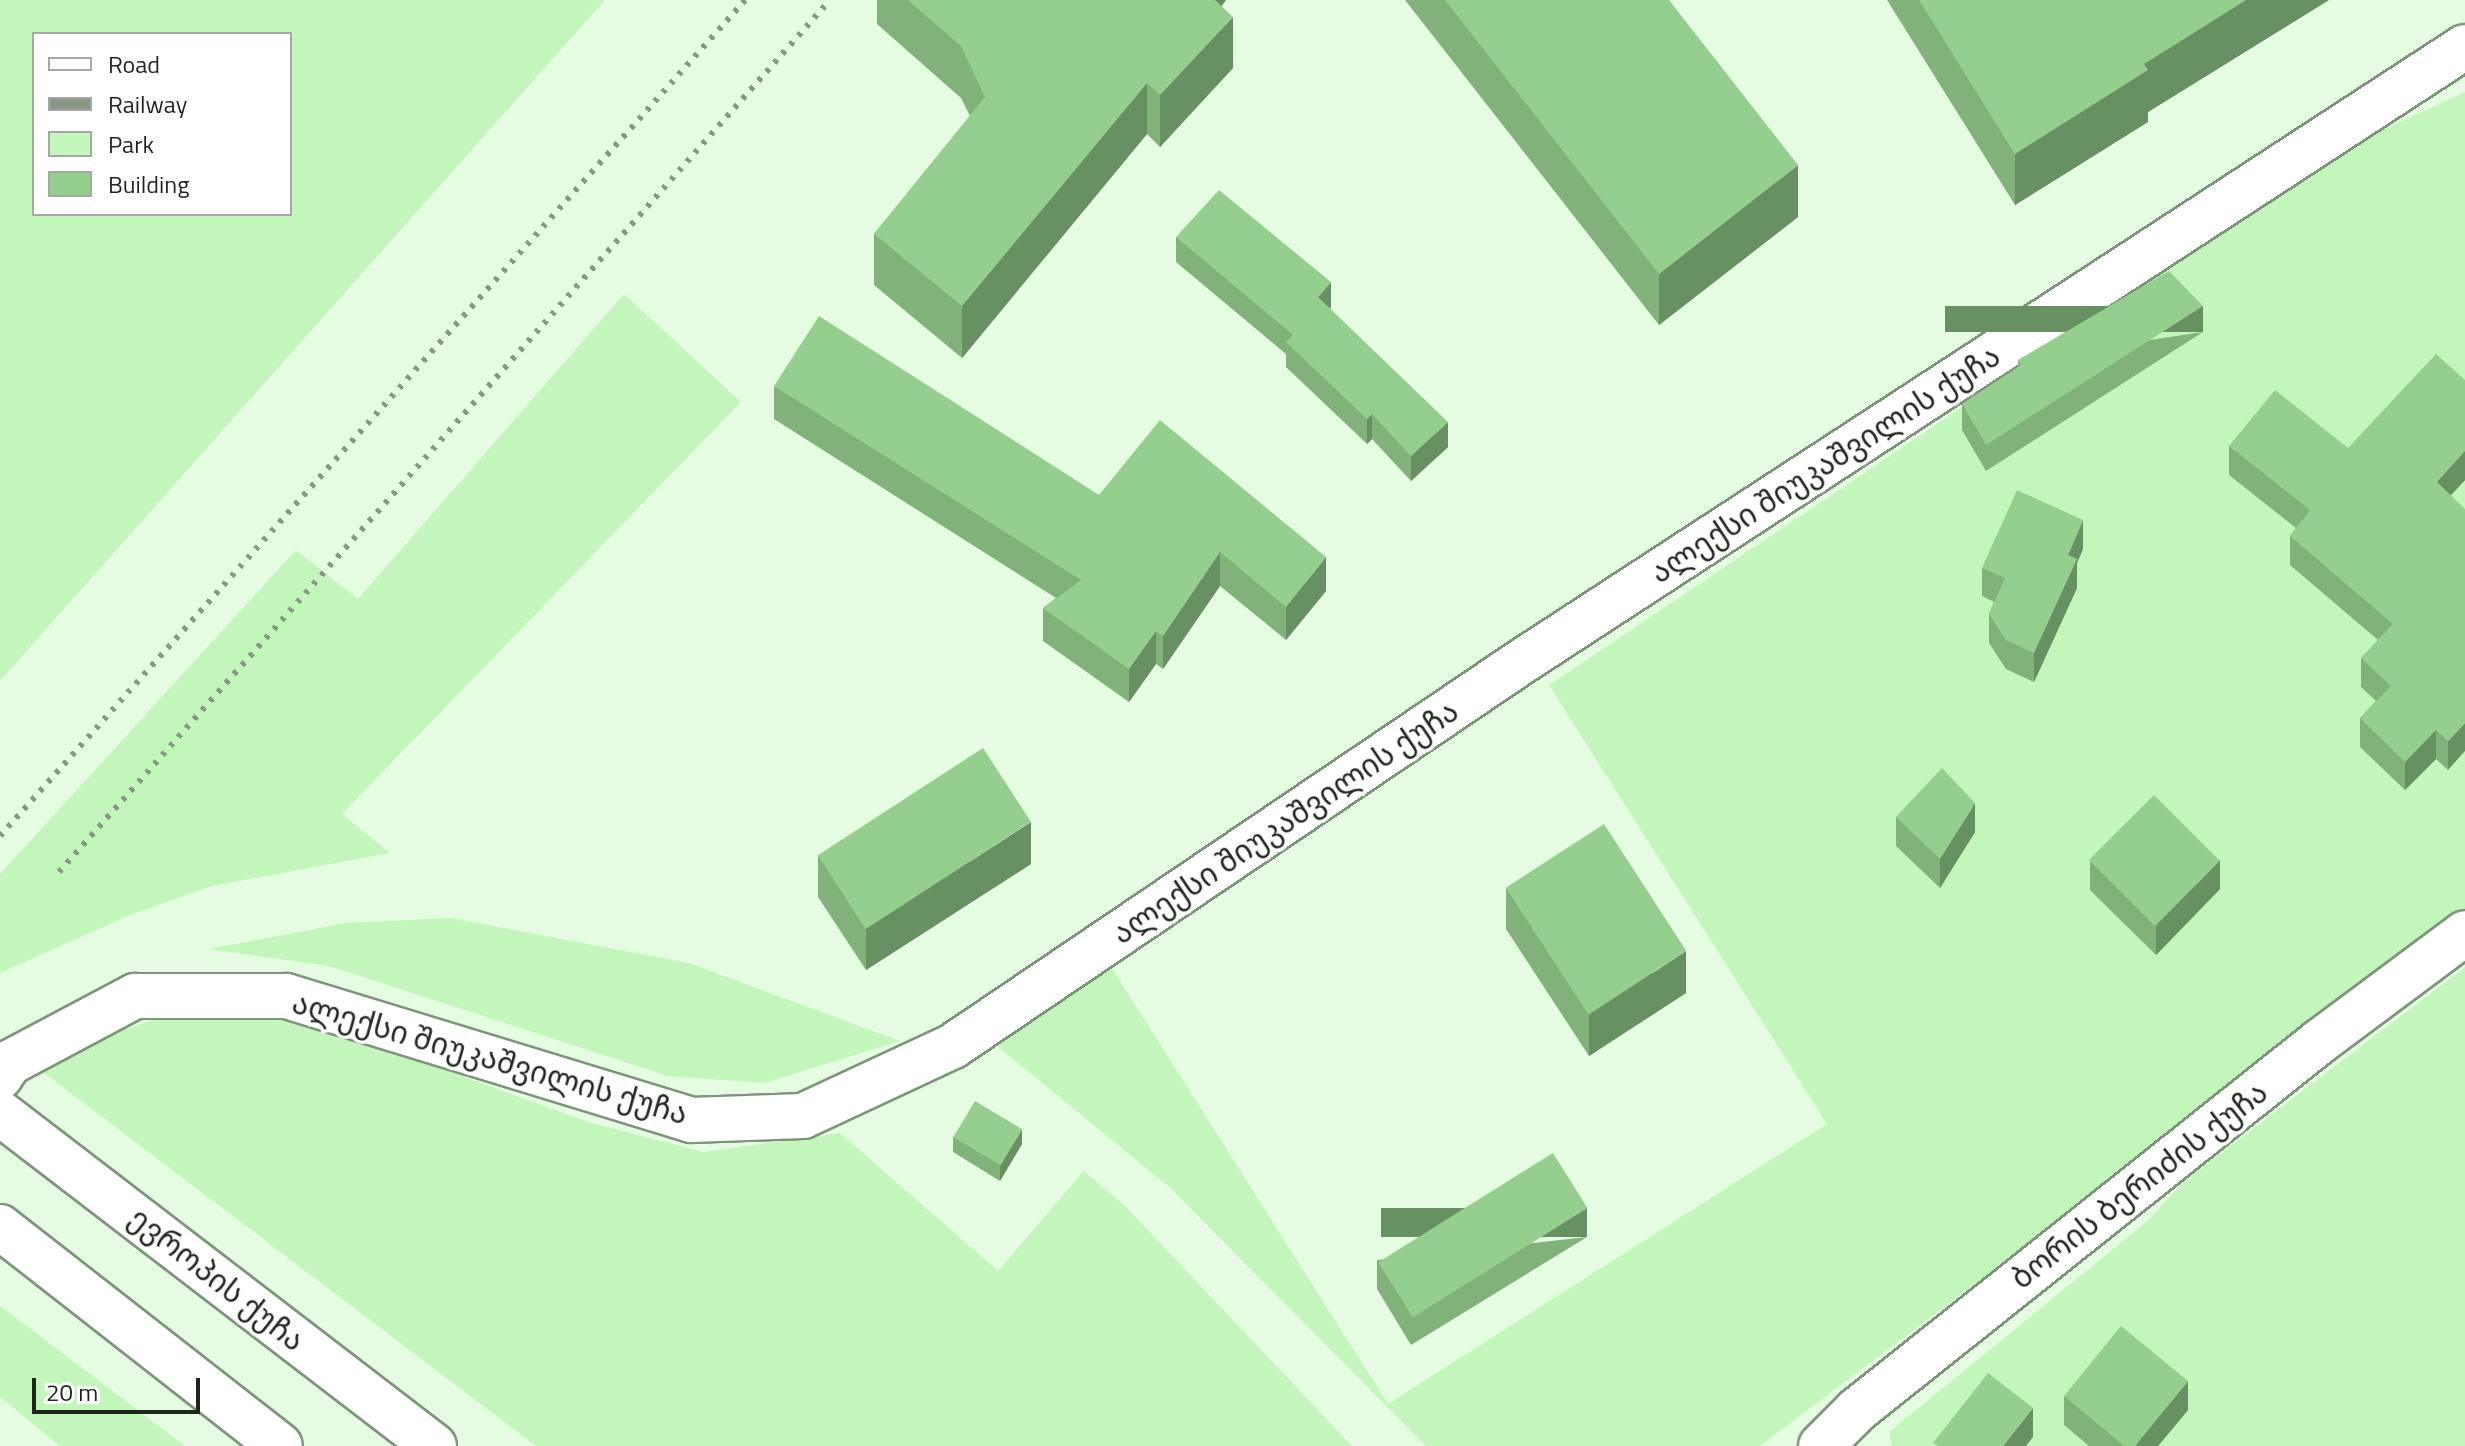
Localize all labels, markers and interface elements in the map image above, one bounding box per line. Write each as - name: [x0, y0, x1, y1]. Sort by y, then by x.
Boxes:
- legend: [32, 32, 292, 216]
- text: Road: [108, 46, 160, 82]
- text: Railway: [108, 86, 187, 122]
- text: Park: [108, 126, 154, 162]
- text: Building: [108, 166, 190, 202]
- street label: ალექსი შიუკაშვილის ქუჩა: [1644, 337, 2006, 591]
- street label: ალექსი შიუკაშვილის ქუჩა: [1105, 693, 1465, 951]
- street label: ალექსი შიუკაშვილის ქუჩა: [288, 984, 692, 1132]
- street label: ბორის ბერიძის ქუჩა: [2004, 1074, 2274, 1296]
- street label: ევროპის ქუჩა: [122, 1199, 312, 1359]
- scale bar: [36, 1362, 204, 1412]
- text: 20 m: [46, 1374, 98, 1410]

